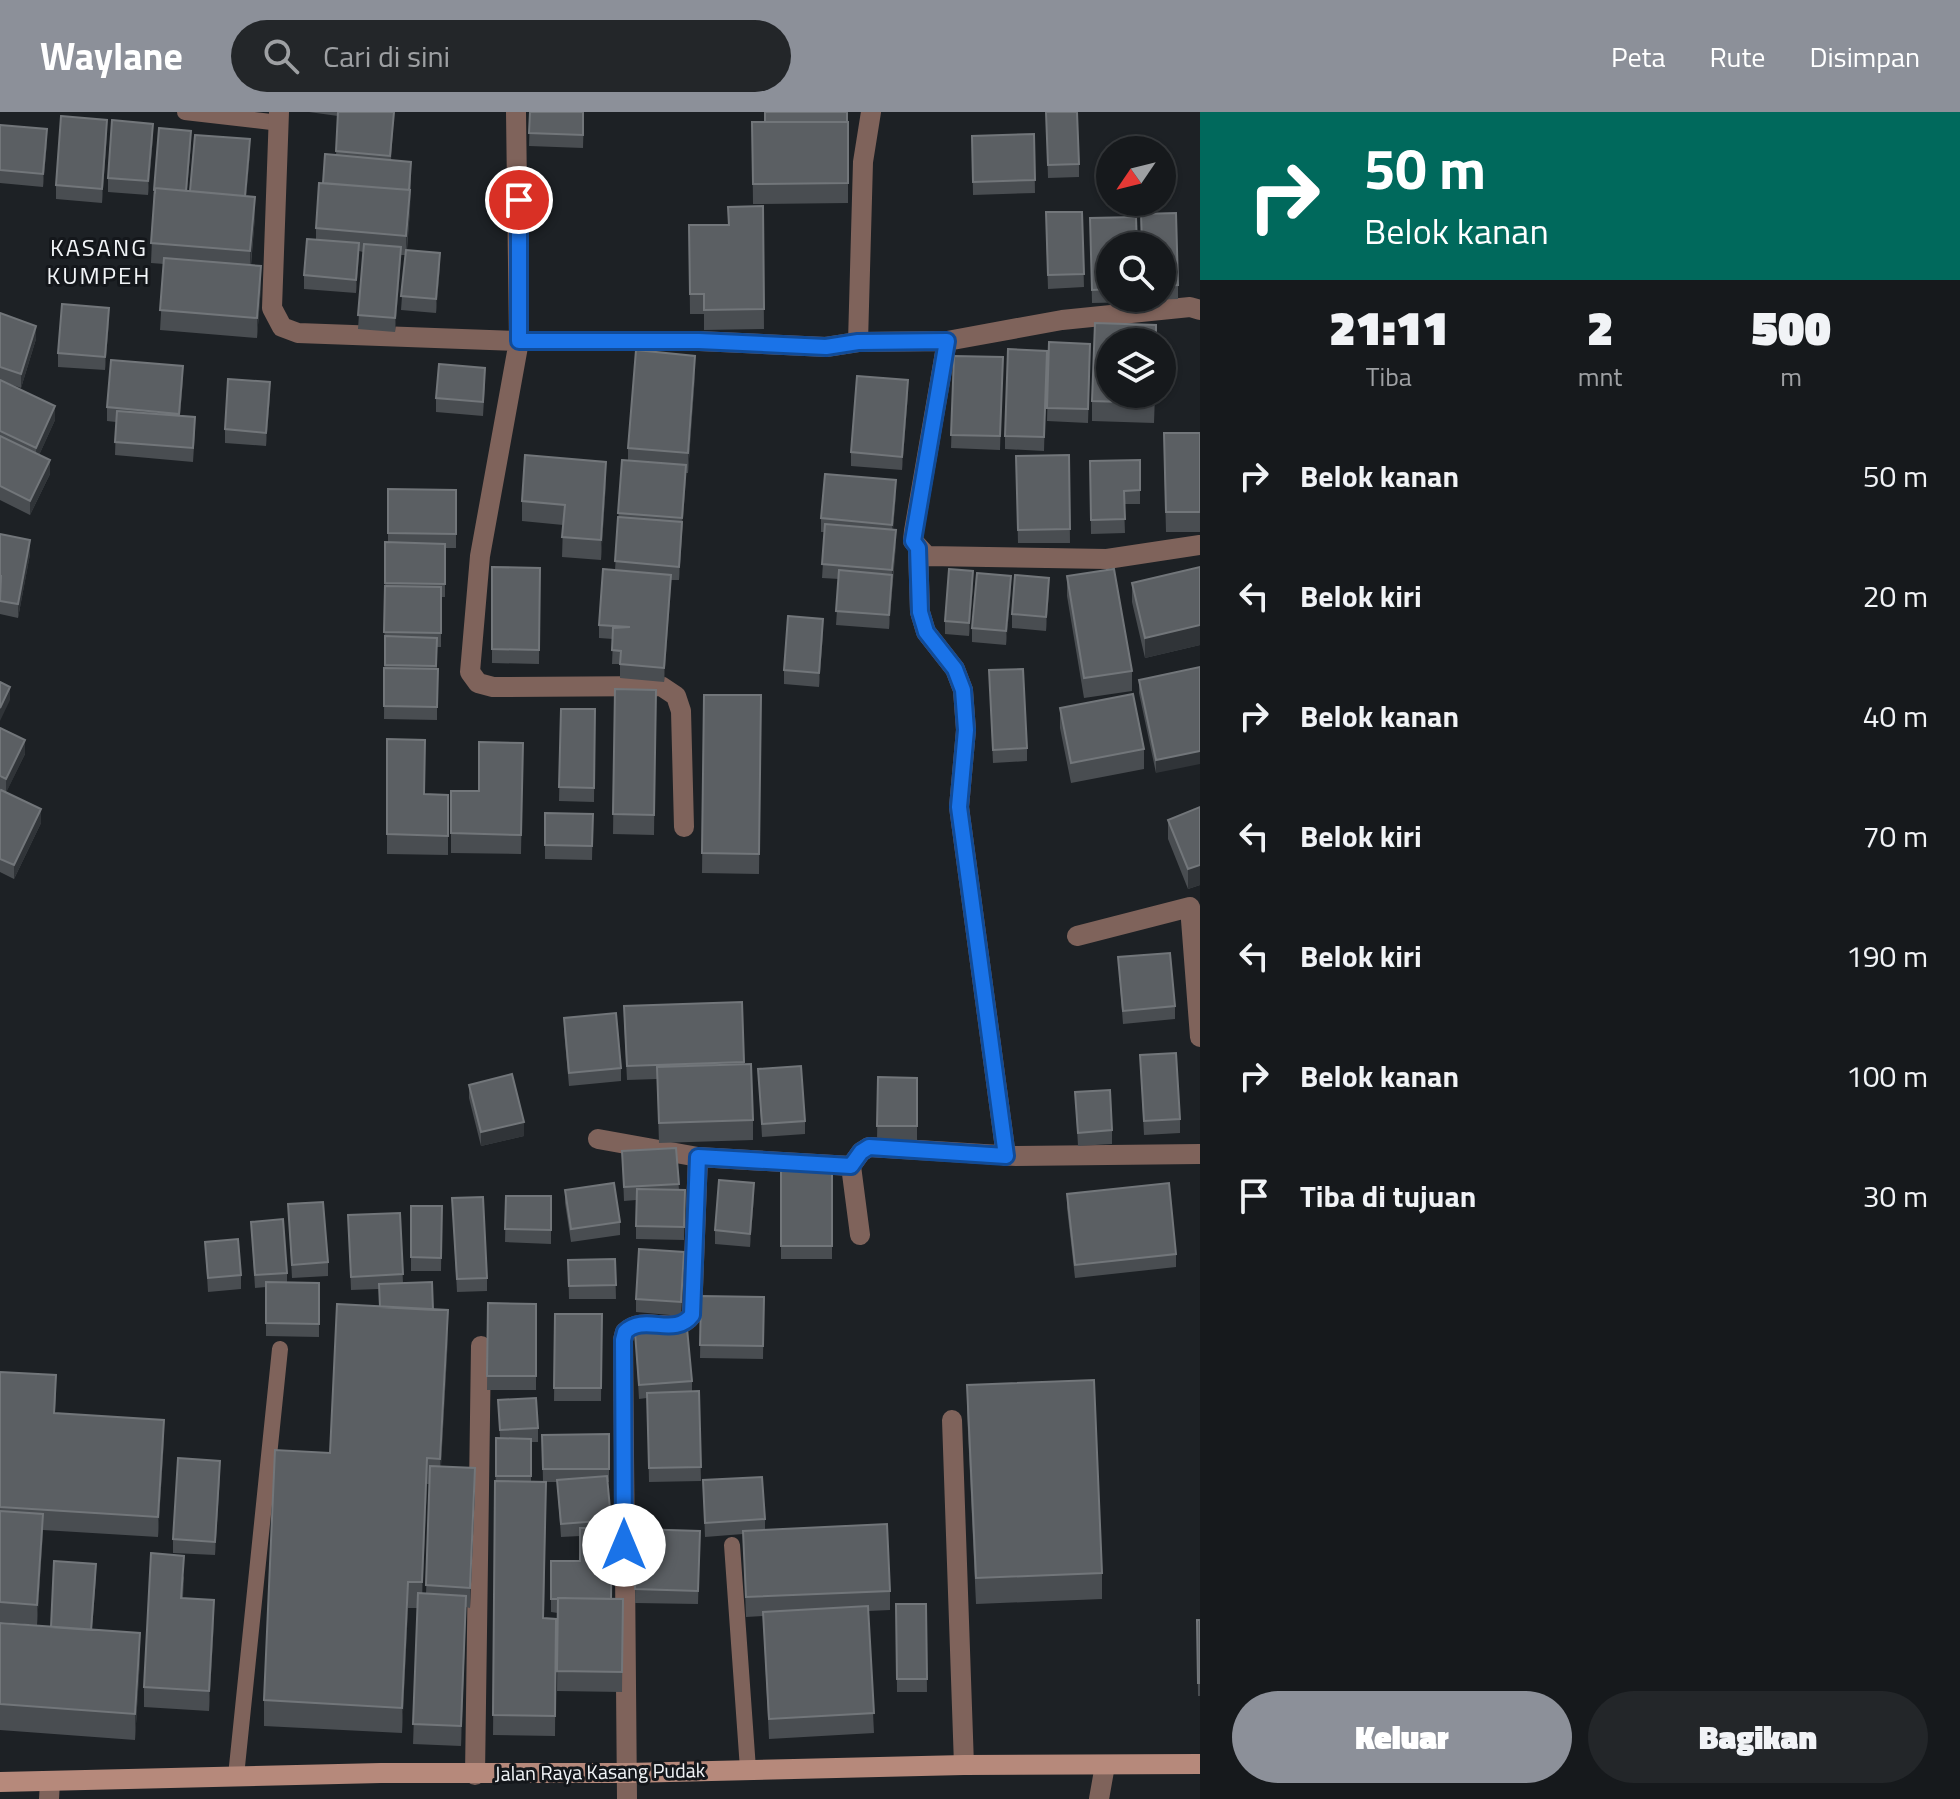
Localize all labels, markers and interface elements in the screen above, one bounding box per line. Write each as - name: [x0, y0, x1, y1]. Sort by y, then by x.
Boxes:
- search box: [231, 20, 791, 92]
- text: Waylane: [40, 27, 183, 85]
- text: Cari di sini: [323, 33, 450, 79]
- icon: search: [259, 34, 303, 78]
- text: Peta: [1611, 35, 1665, 78]
- text: Rute: [1709, 35, 1765, 78]
- text: Disimpan: [1809, 35, 1920, 78]
- text: 50 m: [1364, 126, 1486, 211]
- north arrow: [1096, 136, 1176, 216]
- map controls: [1096, 136, 1176, 408]
- icon: right: [1232, 144, 1336, 248]
- pin: [485, 166, 553, 234]
- icon: arrive: [497, 178, 541, 222]
- text: Belok kanan: [1364, 203, 1549, 258]
- district label: KASANG KUMPEH: [47, 229, 151, 293]
- button: search: [1096, 232, 1176, 312]
- text: 21:11: [1329, 291, 1449, 364]
- text: 2: [1587, 291, 1613, 364]
- text: 500: [1752, 291, 1831, 364]
- button: layers: [1096, 328, 1176, 408]
- text: Tiba: [1366, 357, 1412, 396]
- text: mnt: [1578, 357, 1622, 396]
- text: m: [1780, 357, 1802, 396]
- text: Belok kanan: [1300, 453, 1459, 499]
- text: 50 m: [1863, 453, 1928, 499]
- icon: right: [1232, 454, 1276, 498]
- text: Belok kiri: [1300, 573, 1422, 619]
- text: 20 m: [1863, 573, 1928, 619]
- icon: left: [1232, 574, 1276, 618]
- text: Belok kanan: [1300, 693, 1459, 739]
- text: 40 m: [1863, 693, 1928, 739]
- icon: right: [1232, 694, 1276, 738]
- text: Belok kiri: [1300, 813, 1422, 859]
- text: 70 m: [1863, 813, 1928, 859]
- icon: left: [1232, 814, 1276, 858]
- text: Belok kiri: [1300, 933, 1422, 979]
- text: 190 m: [1846, 933, 1928, 979]
- icon: left: [1232, 934, 1276, 978]
- text: Belok kanan: [1300, 1053, 1459, 1099]
- text: 100 m: [1846, 1053, 1928, 1099]
- icon: right: [1232, 1054, 1276, 1098]
- text: Tiba di tujuan: [1300, 1173, 1476, 1219]
- text: 30 m: [1863, 1173, 1928, 1219]
- icon: arrive: [1232, 1174, 1276, 1218]
- position arrow: [582, 1503, 666, 1587]
- button: Keluar: [1232, 1691, 1572, 1783]
- button: Bagikan: [1588, 1691, 1928, 1783]
- street label: Jalan Raya Kasang Pudak: [494, 1754, 706, 1789]

